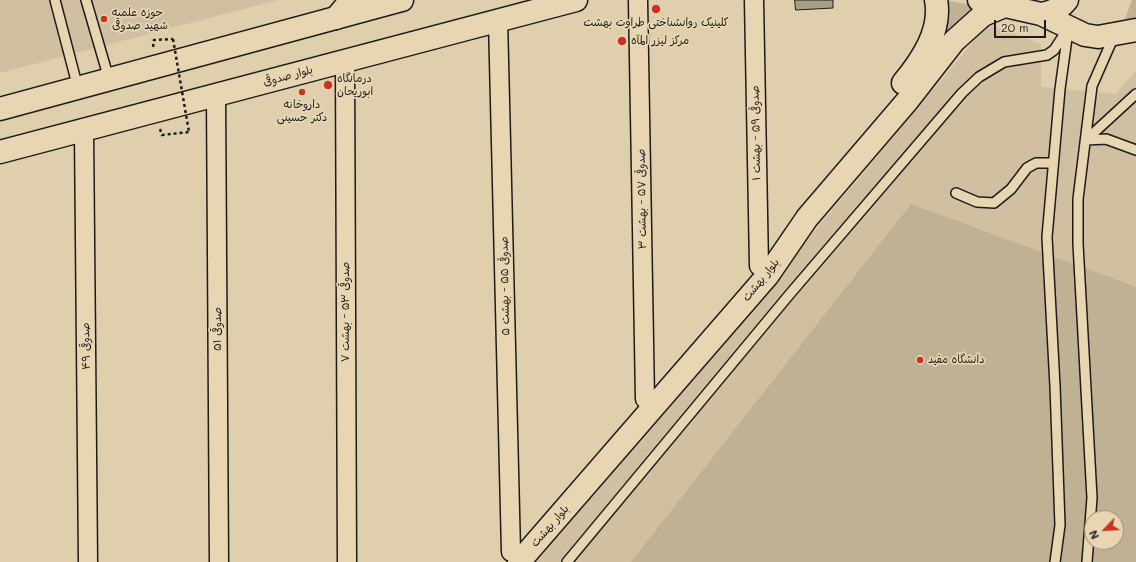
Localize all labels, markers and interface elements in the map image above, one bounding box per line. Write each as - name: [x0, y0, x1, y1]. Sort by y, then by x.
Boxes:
- marker: کلینیک روانشناختی طراوت بهشت: [650, 3, 662, 15]
- place label: حوزه علمیه شهید صدوقی: [112, 6, 168, 32]
- scale bar: [996, 12, 1048, 38]
- marker: حوزه علمیه شهید صدوقی: [99, 14, 109, 24]
- place label: کلینیک روانشناختی طراوت بهشت: [583, 16, 729, 30]
- text: 20 m: [1001, 19, 1029, 35]
- place label: مرکز لیزر المآه: [631, 34, 689, 48]
- marker: مرکز لیزر المآه: [616, 35, 628, 47]
- street label: بلوار صدوقی: [262, 63, 314, 89]
- place label: درمانگاه ابوریحان: [337, 72, 373, 98]
- marker: درمانگاه ابوریحان: [322, 79, 334, 91]
- street label: صدوقی ۵۹ - بهشت ۱: [749, 85, 763, 181]
- marker: داروخانه دکتر حسینی: [297, 87, 307, 97]
- place label: داروخانه دکتر حسینی: [277, 98, 327, 124]
- street label: صدوقی ۵۷ - بهشت ۳: [635, 148, 649, 250]
- street label: صدوقی ۵۵ - بهشت ۵: [498, 236, 512, 336]
- street label: بلوار بهشت: [740, 256, 782, 304]
- street label: صدوقی ۵۳ - بهشت ۷: [339, 262, 353, 362]
- street label: صدوقی ۵۱: [211, 307, 225, 351]
- street label: صدوقی ۴۹: [79, 322, 93, 370]
- place label: دانشگاه مفید: [928, 353, 985, 367]
- marker: دانشگاه مفید: [915, 355, 925, 365]
- street label: بلوار بهشت: [528, 502, 572, 550]
- north arrow: [1084, 510, 1124, 550]
- text: N: [1085, 528, 1102, 542]

